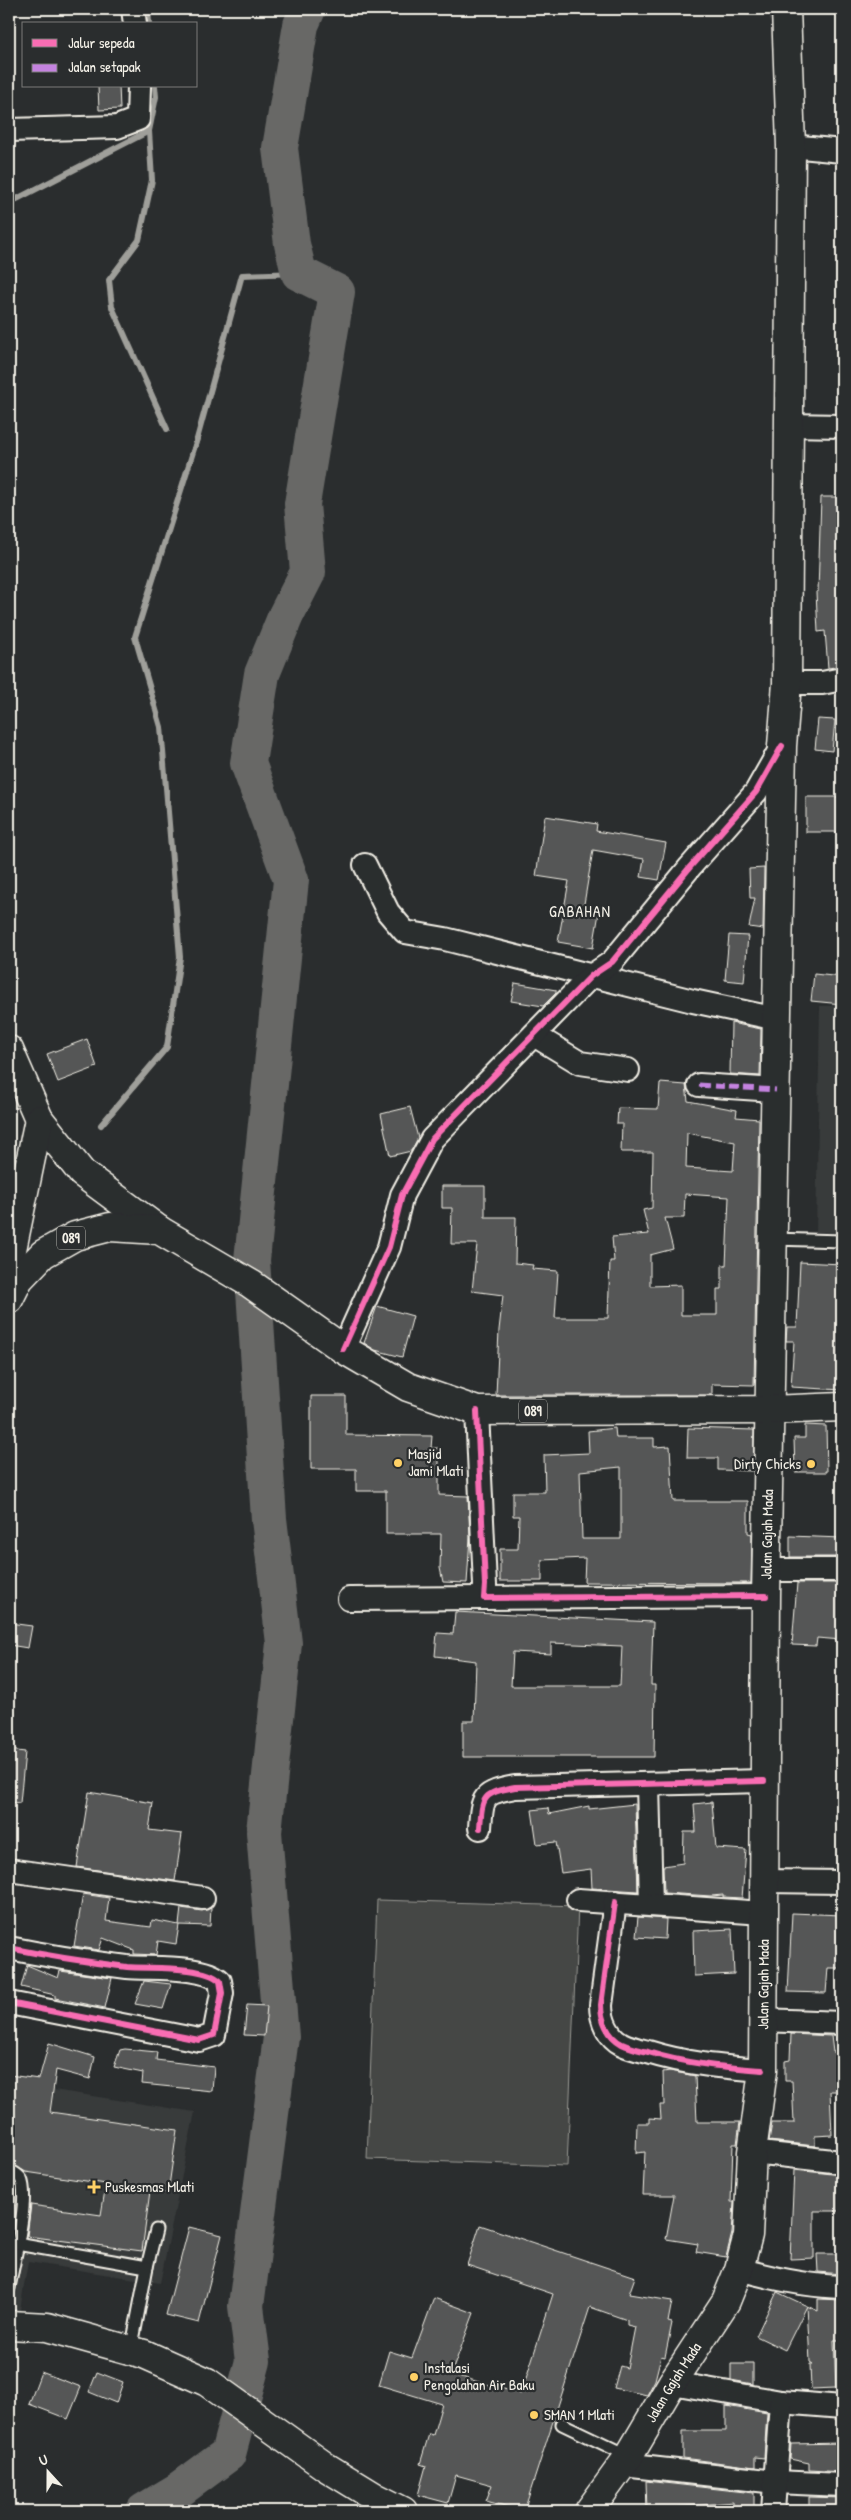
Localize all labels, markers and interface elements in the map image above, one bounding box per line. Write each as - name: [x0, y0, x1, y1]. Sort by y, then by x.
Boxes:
- legend: [22, 22, 198, 88]
- text: Jalur sepeda: [68, 32, 135, 53]
- text: Jalan setapak: [68, 56, 141, 77]
- district label: GABAHAN: [549, 900, 611, 922]
- road number: 089: [57, 1226, 85, 1250]
- road number: 089: [519, 1400, 547, 1422]
- place label: Masjid Jami Mlati: [408, 1443, 464, 1481]
- place label: Dirty Chicks: [734, 1453, 801, 1474]
- marker: Masjid Jami Mlati: [392, 1457, 404, 1469]
- marker: Dirty Chicks: [805, 1458, 817, 1470]
- street label: Jalan Gajah Mada: [755, 1489, 778, 1580]
- street label: Jalan Gajah Mada: [752, 1939, 774, 2030]
- place label: Puskesmas Mlati: [105, 2176, 195, 2197]
- marker: Puskesmas Mlati: [87, 2180, 101, 2194]
- street label: Jalan Gajah Mada: [640, 2338, 706, 2426]
- place label: Instalasi Pengolahan Air Baku: [424, 2357, 535, 2395]
- marker: Instalasi Pengolahan Air Baku: [408, 2371, 420, 2383]
- place label: SMAN 1 Mlati: [544, 2404, 615, 2425]
- marker: SMAN 1 Mlati: [528, 2409, 540, 2421]
- north arrow: [22, 2448, 72, 2498]
- text: U: [36, 2449, 50, 2470]

